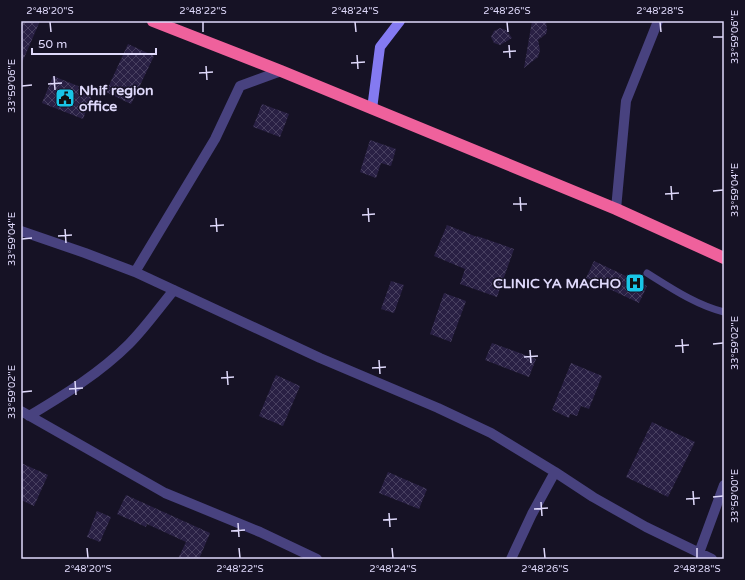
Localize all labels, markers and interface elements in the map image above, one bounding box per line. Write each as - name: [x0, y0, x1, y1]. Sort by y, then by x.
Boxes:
- text: 2°48'20"S: [26, 5, 74, 17]
- text: 2°48'22"S: [179, 5, 227, 17]
- text: 2°48'24"S: [331, 5, 379, 17]
- text: 2°48'26"S: [483, 5, 531, 17]
- text: 2°48'28"S: [636, 5, 684, 17]
- text: 33°59'06"E: [729, 10, 741, 64]
- scale bar: [32, 30, 156, 56]
- text: 50 m: [38, 37, 67, 51]
- text: 33°59'06"E: [6, 59, 18, 113]
- place label: Nhif region office: [79, 82, 154, 115]
- public building icon: Nhif region office: [54, 87, 76, 109]
- text: 33°59'04"E: [729, 163, 741, 217]
- text: 33°59'04"E: [6, 212, 18, 266]
- hospital icon: CLINIC YA MACHO: [624, 272, 646, 294]
- place label: CLINIC YA MACHO: [493, 275, 621, 292]
- text: 33°59'02"E: [729, 316, 741, 370]
- text: 33°59'02"E: [6, 365, 18, 419]
- text: 33°59'00"E: [729, 469, 741, 523]
- text: 2°48'20"S: [64, 563, 112, 575]
- text: 2°48'22"S: [216, 563, 264, 575]
- text: 2°48'24"S: [369, 563, 417, 575]
- text: 2°48'26"S: [521, 563, 569, 575]
- text: 2°48'28"S: [673, 563, 721, 575]

